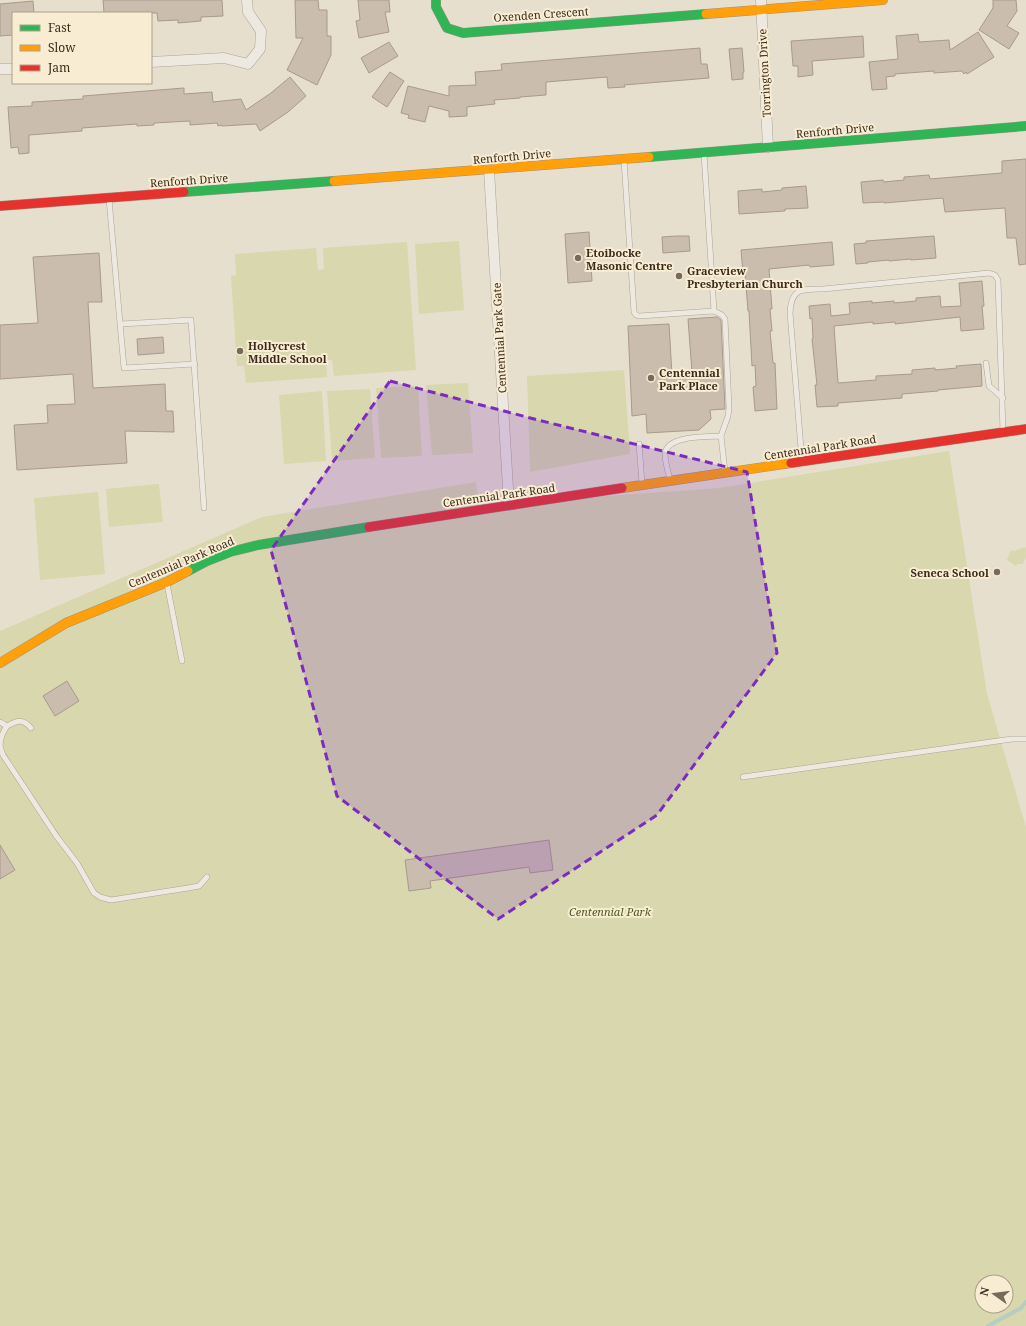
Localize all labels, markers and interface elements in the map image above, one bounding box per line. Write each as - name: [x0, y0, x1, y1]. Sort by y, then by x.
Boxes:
- street label: Oxenden Crescent: [493, 3, 589, 25]
- legend: [12, 12, 152, 84]
- text: Fast: [48, 19, 71, 36]
- street label: Torrington Drive: [754, 28, 774, 118]
- text: Slow: [48, 39, 76, 56]
- text: Jam: [47, 59, 70, 76]
- street label: Renforth Drive: [795, 119, 875, 141]
- street label: Renforth Drive: [472, 145, 552, 167]
- street label: Renforth Drive: [149, 170, 229, 190]
- place label: Etoibocke Masonic Centre: [586, 245, 672, 273]
- marker: Etoibocke Masonic Centre: [573, 253, 583, 263]
- place label: Graceview Presbyterian Church: [687, 263, 803, 291]
- marker: Graceview Presbyterian Church: [674, 271, 684, 281]
- street label: Centennial Park Gate: [489, 282, 509, 394]
- place label: Hollycrest Middle School: [248, 338, 327, 366]
- marker: Hollycrest Middle School: [235, 346, 245, 356]
- place label: Centennial Park Place: [659, 365, 720, 393]
- marker: Centennial Park Place: [646, 373, 656, 383]
- street label: Centennial Park Road: [763, 431, 877, 463]
- street label: Centennial Park Road: [442, 480, 556, 510]
- street label: Centennial Park Road: [126, 533, 236, 591]
- place label: Seneca School: [911, 565, 989, 580]
- marker: Seneca School: [992, 567, 1002, 577]
- park label: Centennial Park: [569, 904, 652, 919]
- north arrow: [974, 1274, 1014, 1314]
- text: N: [975, 1285, 992, 1297]

